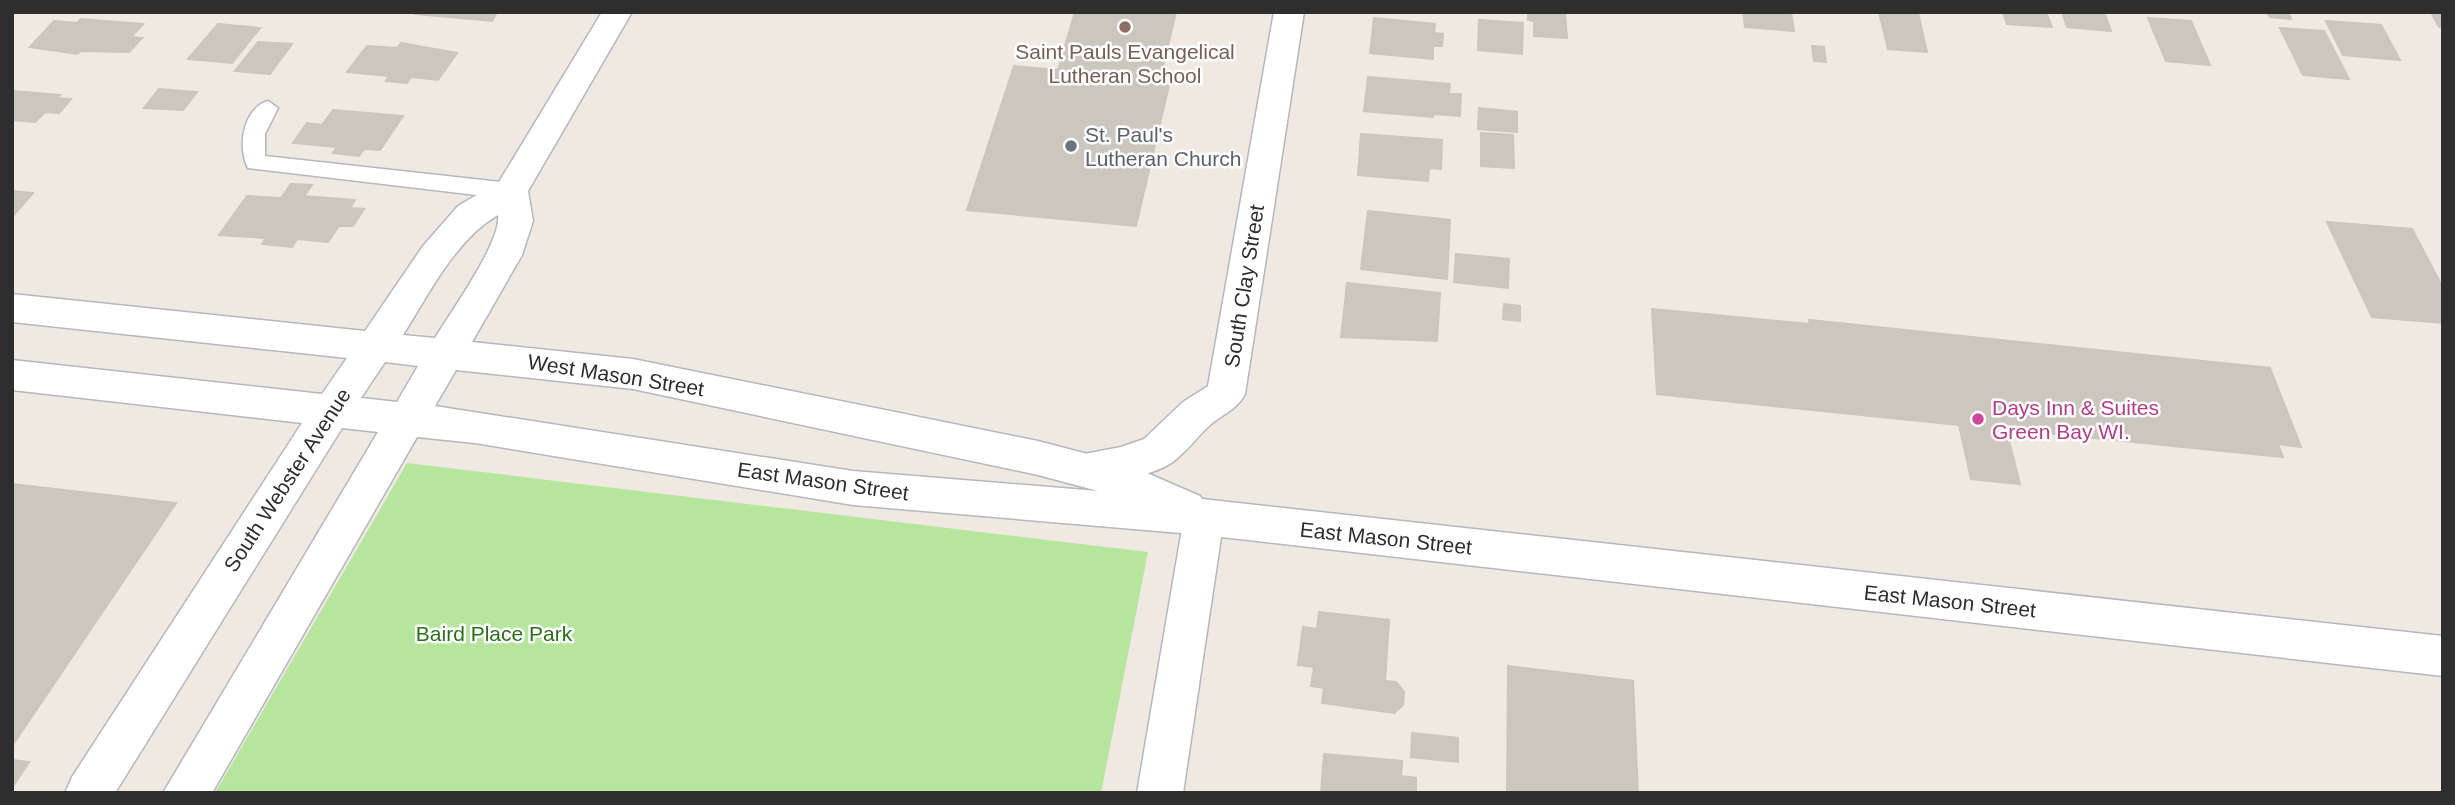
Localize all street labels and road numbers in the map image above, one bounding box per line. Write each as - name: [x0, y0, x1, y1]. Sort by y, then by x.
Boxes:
- street label: South Clay Street: [1220, 203, 1268, 369]
- street label: West Mason Street: [526, 350, 706, 400]
- street label: South Webster Avenue: [219, 384, 355, 576]
- street label: East Mason Street: [736, 458, 910, 504]
- street label: East Mason Street: [1299, 518, 1473, 558]
- street label: East Mason Street: [1863, 581, 2037, 621]

